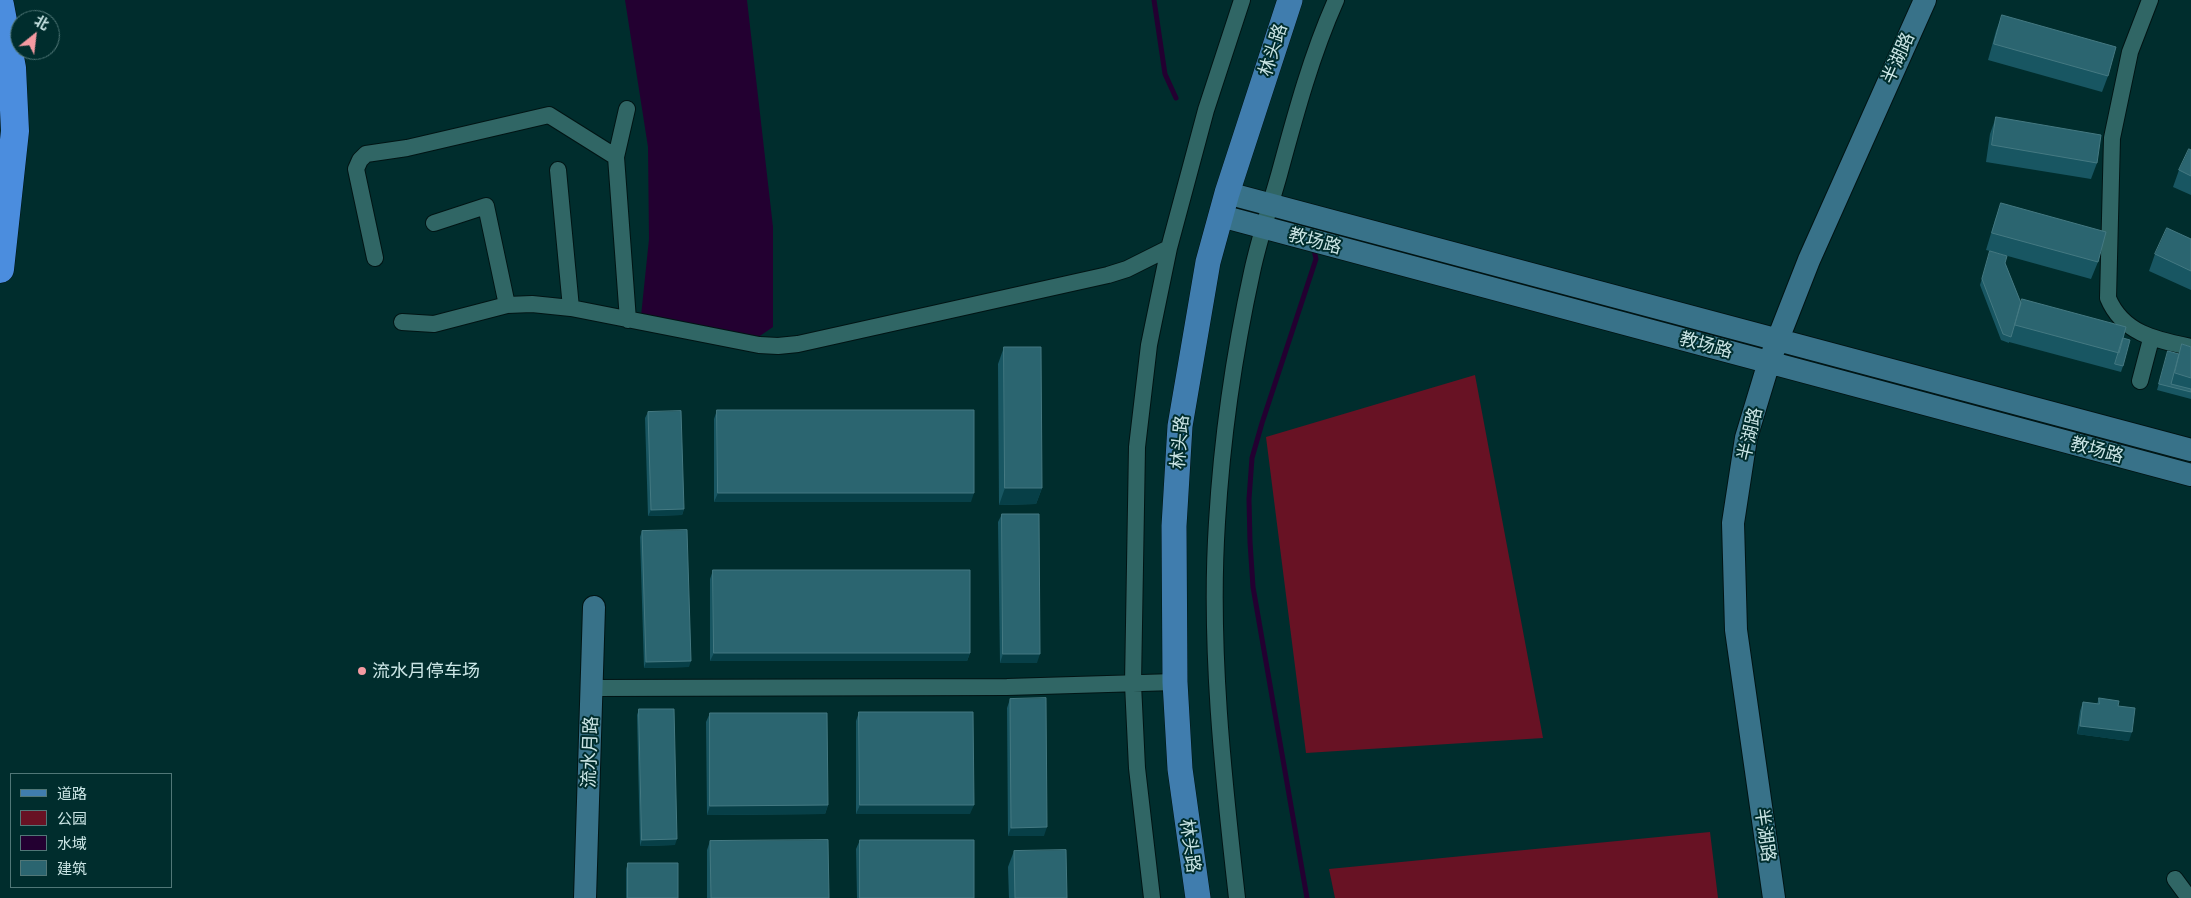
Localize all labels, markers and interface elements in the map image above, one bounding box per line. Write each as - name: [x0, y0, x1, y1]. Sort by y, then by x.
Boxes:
- north arrow: [10, 10, 60, 60]
- text: 北: [32, 11, 52, 33]
- street label: 林头路: [1254, 21, 1292, 79]
- street label: 半湖路: [1877, 29, 1919, 87]
- street label: 教场路: [1286, 224, 1344, 258]
- street label: 教场路: [1677, 328, 1735, 362]
- street label: 半湖路: [1733, 405, 1767, 463]
- street label: 林头路: [1167, 414, 1193, 470]
- street label: 教场路: [2068, 433, 2126, 467]
- place label: 流水月停车场: [372, 660, 480, 682]
- marker: 流水月停车场: [356, 665, 368, 677]
- street label: 流水月路: [578, 716, 602, 788]
- legend: [10, 773, 172, 888]
- text: 道路: [57, 784, 87, 802]
- street label: 半湖路: [1751, 807, 1779, 863]
- text: 公园: [57, 809, 87, 827]
- street label: 林头路: [1176, 818, 1204, 874]
- text: 水域: [57, 834, 87, 852]
- text: 建筑: [57, 859, 87, 877]

